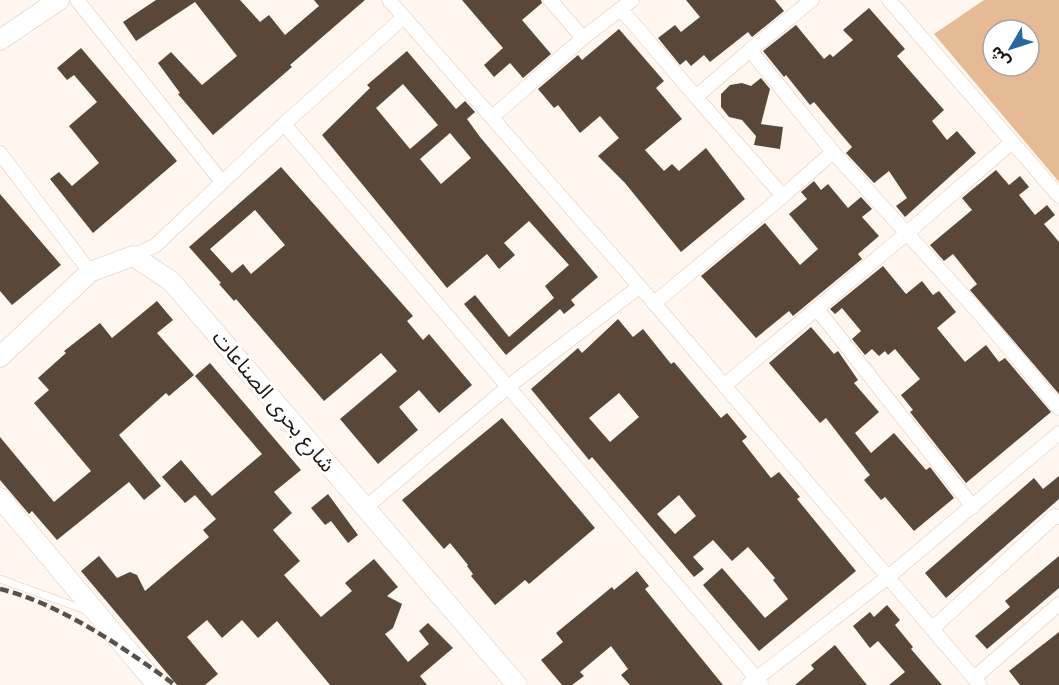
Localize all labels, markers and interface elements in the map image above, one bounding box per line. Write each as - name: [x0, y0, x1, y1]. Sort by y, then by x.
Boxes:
- north arrow: [981, 18, 1041, 78]
- text: ش: [985, 43, 1014, 72]
- street label: شارع بحرى الصناعات: [205, 325, 341, 479]

